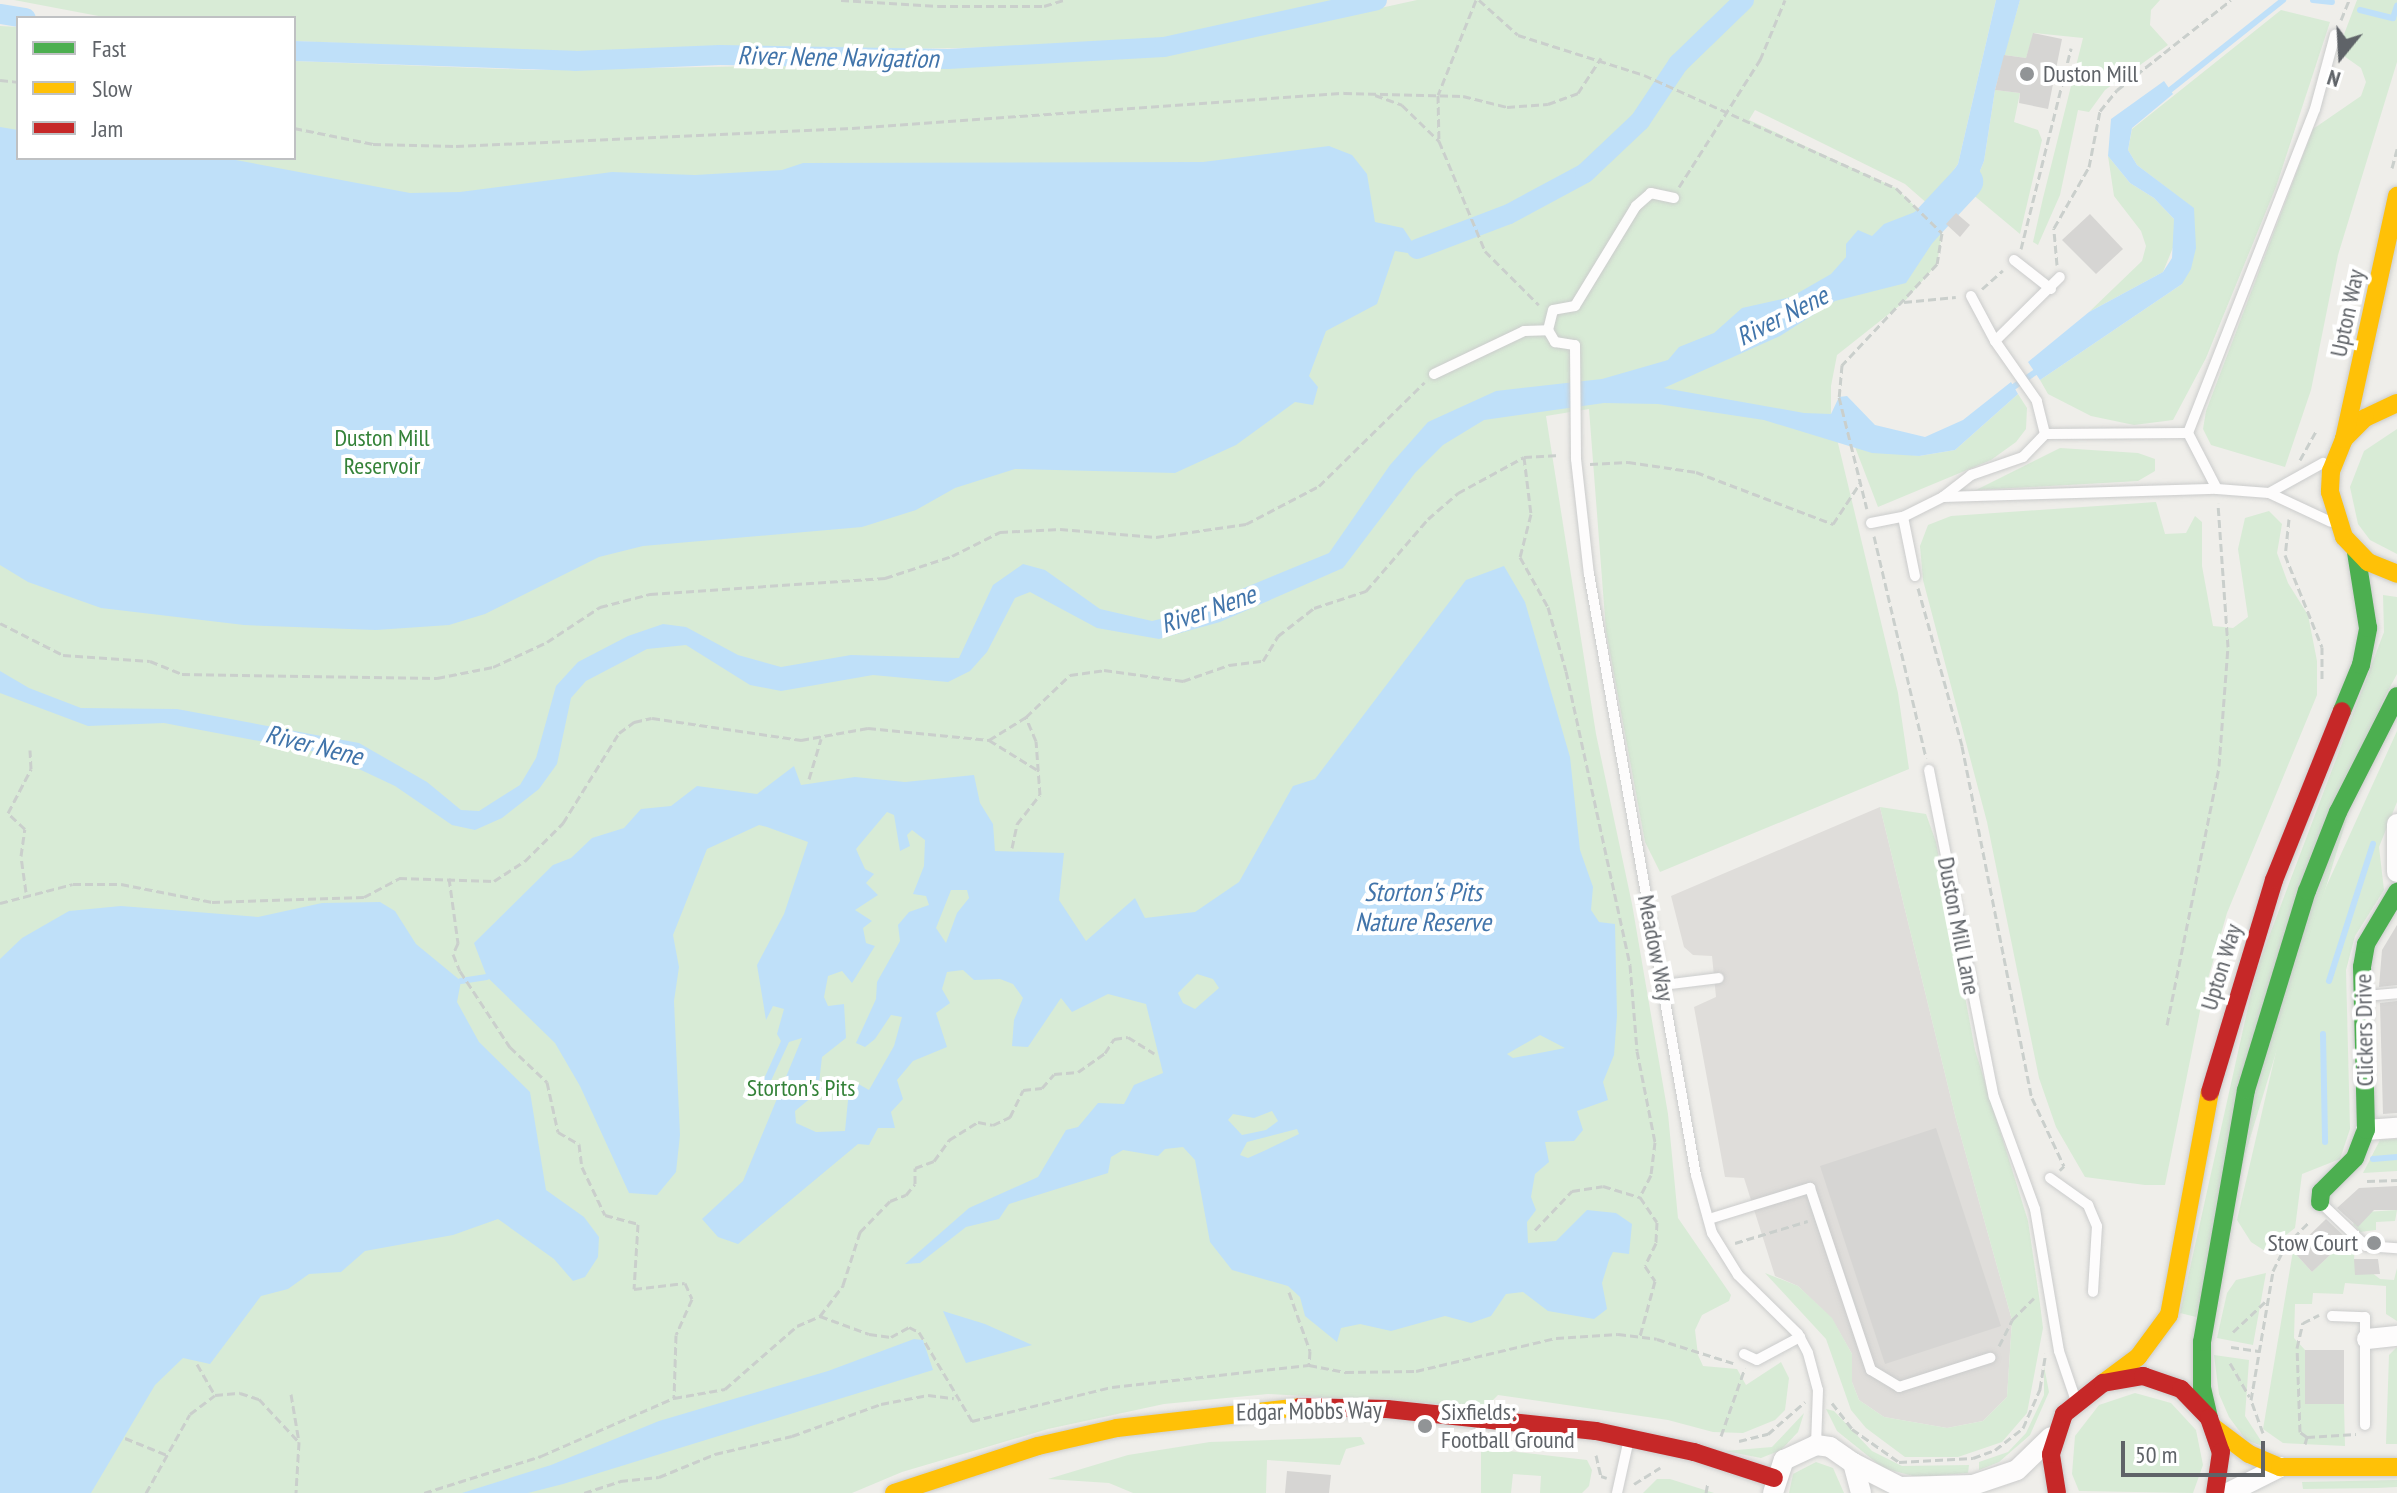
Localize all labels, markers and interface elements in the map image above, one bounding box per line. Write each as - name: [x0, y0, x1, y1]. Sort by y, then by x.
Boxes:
- legend: [16, 16, 296, 160]
- north arrow: [2301, 16, 2381, 96]
- text: Fast: [92, 33, 126, 64]
- water label: River Nene Navigation: [737, 40, 939, 74]
- place label: Duston Mill: [2043, 60, 2138, 88]
- text: N: [2324, 64, 2344, 94]
- marker: Duston Mill: [2018, 65, 2036, 83]
- text: Slow: [92, 73, 132, 104]
- text: Jam: [92, 113, 123, 144]
- street label: Upton Way: [2324, 266, 2370, 360]
- water label: River Nene: [1731, 280, 1833, 352]
- park label: Duston Mill Reservoir: [334, 424, 430, 480]
- water label: River Nene: [1156, 578, 1260, 640]
- water label: River Nene: [262, 718, 366, 772]
- street label: Duston Mill Lane: [1932, 855, 1986, 997]
- water label: Storton's Pits Nature Reserve: [1355, 876, 1491, 938]
- street label: Meadow Way: [1632, 892, 1680, 1004]
- street label: Upton Way: [2194, 920, 2248, 1014]
- street label: Clickers Drive: [2349, 973, 2379, 1087]
- park label: Storton's Pits: [747, 1074, 855, 1102]
- place label: Stow Court: [2267, 1229, 2358, 1257]
- marker: Stow Court: [2365, 1234, 2383, 1252]
- street label: Edgar Mobbs Way: [1236, 1395, 1382, 1427]
- place label: Sixfields: Football Ground: [1441, 1398, 1575, 1454]
- marker: Sixfields: Football Ground: [1416, 1417, 1434, 1435]
- scale bar: [2125, 1425, 2269, 1475]
- text: 50 m: [2135, 1439, 2177, 1470]

